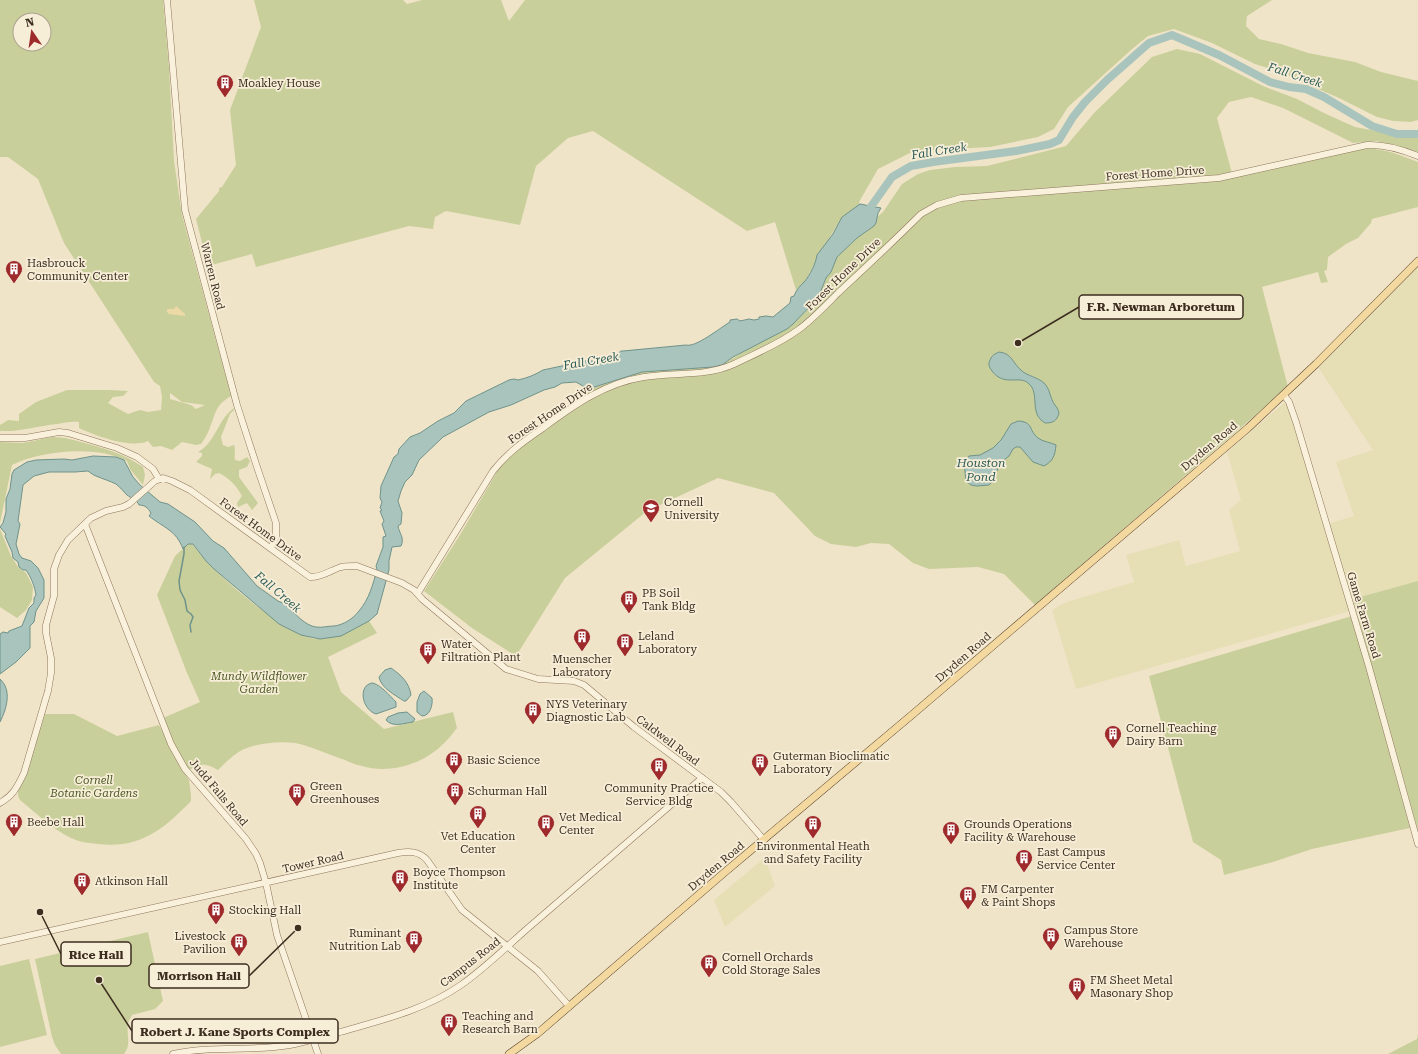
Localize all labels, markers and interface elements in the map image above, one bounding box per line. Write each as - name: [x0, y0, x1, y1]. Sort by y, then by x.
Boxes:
- north arrow: [12, 12, 52, 52]
- text: N: [24, 15, 36, 30]
- water label: Fall Creek: [1265, 59, 1324, 90]
- building icon: Moakley House: [215, 73, 235, 98]
- place label: Moakley House: [238, 77, 320, 90]
- water label: Fall Creek: [909, 140, 968, 162]
- street label: Forest Home Drive: [1105, 164, 1205, 183]
- street label: Forest Home Drive: [803, 235, 883, 313]
- street label: Warren Road: [198, 241, 227, 311]
- place label: Hasbrouck Community Center: [27, 257, 129, 283]
- building icon: Hasbrouck Community Center: [4, 259, 24, 284]
- callout: F.R. Newman Arboretum: [1079, 295, 1243, 319]
- text: F.R. Newman Arboretum: [1087, 300, 1236, 314]
- water label: Fall Creek: [561, 349, 620, 373]
- street label: Forest Home Drive: [506, 380, 595, 446]
- street label: Dryden Road: [1179, 419, 1240, 474]
- water label: Houston Pond: [956, 456, 1005, 484]
- street label: Forest Home Drive: [217, 495, 304, 564]
- place label: Cornell University: [664, 496, 720, 522]
- school or university icon: Cornell University: [641, 498, 661, 523]
- water label: Fall Creek: [251, 568, 304, 616]
- street label: Game Farm Road: [1344, 570, 1383, 660]
- place label: PB Soil Tank Bldg: [642, 587, 696, 613]
- building icon: PB Soil Tank Bldg: [619, 589, 639, 614]
- building icon: Muenscher Laboratory: [572, 627, 592, 652]
- place label: Leland Laboratory: [638, 630, 697, 656]
- street label: Dryden Road: [933, 630, 994, 685]
- building icon: Leland Laboratory: [615, 632, 635, 657]
- place label: Water Filtration Plant: [441, 638, 521, 664]
- building icon: Water Filtration Plant: [418, 640, 438, 665]
- place label: Muenscher Laboratory: [552, 653, 612, 679]
- park label: Mundy Wildflower Garden: [210, 670, 307, 696]
- place label: NYS Veterinary Diagnostic Lab: [546, 698, 628, 724]
- building icon: NYS Veterinary Diagnostic Lab: [523, 700, 543, 725]
- street label: Caldwell Road: [634, 712, 702, 768]
- place label: Cornell Teaching Dairy Barn: [1126, 722, 1217, 748]
- building icon: Cornell Teaching Dairy Barn: [1103, 724, 1123, 749]
- building icon: Basic Science: [444, 750, 464, 775]
- place label: Guterman Bioclimatic Laboratory: [773, 750, 889, 776]
- building icon: Guterman Bioclimatic Laboratory: [750, 752, 770, 777]
- place label: Basic Science: [467, 754, 540, 767]
- street label: Judd Falls Road: [187, 756, 250, 829]
- building icon: Community Practice Service Bldg: [649, 756, 669, 781]
- park label: Cornell Botanic Gardens: [49, 774, 138, 800]
- place label: Green Greenhouses: [310, 780, 379, 806]
- building icon: Schurman Hall: [445, 781, 465, 806]
- building icon: Green Greenhouses: [287, 782, 307, 807]
- place label: Community Practice Service Bldg: [605, 782, 713, 808]
- place label: Schurman Hall: [468, 785, 548, 798]
- building icon: Vet Education Center: [468, 804, 488, 829]
- place label: Vet Medical Center: [559, 811, 622, 837]
- building icon: Beebe Hall: [4, 812, 24, 837]
- building icon: Vet Medical Center: [536, 813, 556, 838]
- building icon: Environmental Heath and Safety Facility: [803, 814, 823, 839]
- place label: Beebe Hall: [27, 816, 85, 829]
- place label: Grounds Operations Facility & Warehouse: [964, 818, 1076, 844]
- building icon: Grounds Operations Facility & Warehouse: [941, 820, 961, 845]
- place label: Vet Education Center: [441, 830, 515, 856]
- street label: Dryden Road: [686, 839, 747, 894]
- place label: Environmental Heath and Safety Facility: [756, 840, 870, 866]
- place label: East Campus Service Center: [1037, 846, 1116, 872]
- building icon: East Campus Service Center: [1014, 848, 1034, 873]
- street label: Tower Road: [281, 849, 345, 876]
- place label: Boyce Thompson Institute: [413, 866, 506, 892]
- building icon: Boyce Thompson Institute: [390, 868, 410, 893]
- building icon: Atkinson Hall: [72, 871, 92, 896]
- place label: Atkinson Hall: [95, 875, 168, 888]
- place label: FM Carpenter & Paint Shops: [981, 883, 1055, 909]
- building icon: FM Carpenter & Paint Shops: [958, 885, 978, 910]
- building icon: Stocking Hall: [206, 900, 226, 925]
- place label: Stocking Hall: [229, 904, 302, 917]
- place label: Campus Store Warehouse: [1064, 924, 1138, 950]
- building icon: Campus Store Warehouse: [1041, 926, 1061, 951]
- place label: Ruminant Nutrition Lab: [329, 927, 401, 953]
- building icon: Ruminant Nutrition Lab: [404, 929, 424, 954]
- place label: Livestock Pavilion: [174, 930, 226, 956]
- building icon: Livestock Pavilion: [229, 932, 249, 957]
- street label: Campus Road: [438, 935, 503, 990]
- callout: Rice Hall: [61, 942, 131, 966]
- text: Rice Hall: [69, 948, 123, 962]
- place label: Cornell Orchards Cold Storage Sales: [722, 951, 820, 977]
- building icon: Cornell Orchards Cold Storage Sales: [699, 953, 719, 978]
- callout: Morrison Hall: [149, 964, 249, 988]
- text: Morrison Hall: [157, 969, 241, 983]
- place label: FM Sheet Metal Masonary Shop: [1090, 974, 1173, 1000]
- building icon: FM Sheet Metal Masonary Shop: [1067, 976, 1087, 1001]
- place label: Teaching and Research Barn: [462, 1010, 538, 1036]
- building icon: Teaching and Research Barn: [439, 1012, 459, 1037]
- callout: Robert J. Kane Sports Complex: [132, 1019, 338, 1043]
- text: Robert J. Kane Sports Complex: [140, 1025, 330, 1039]

